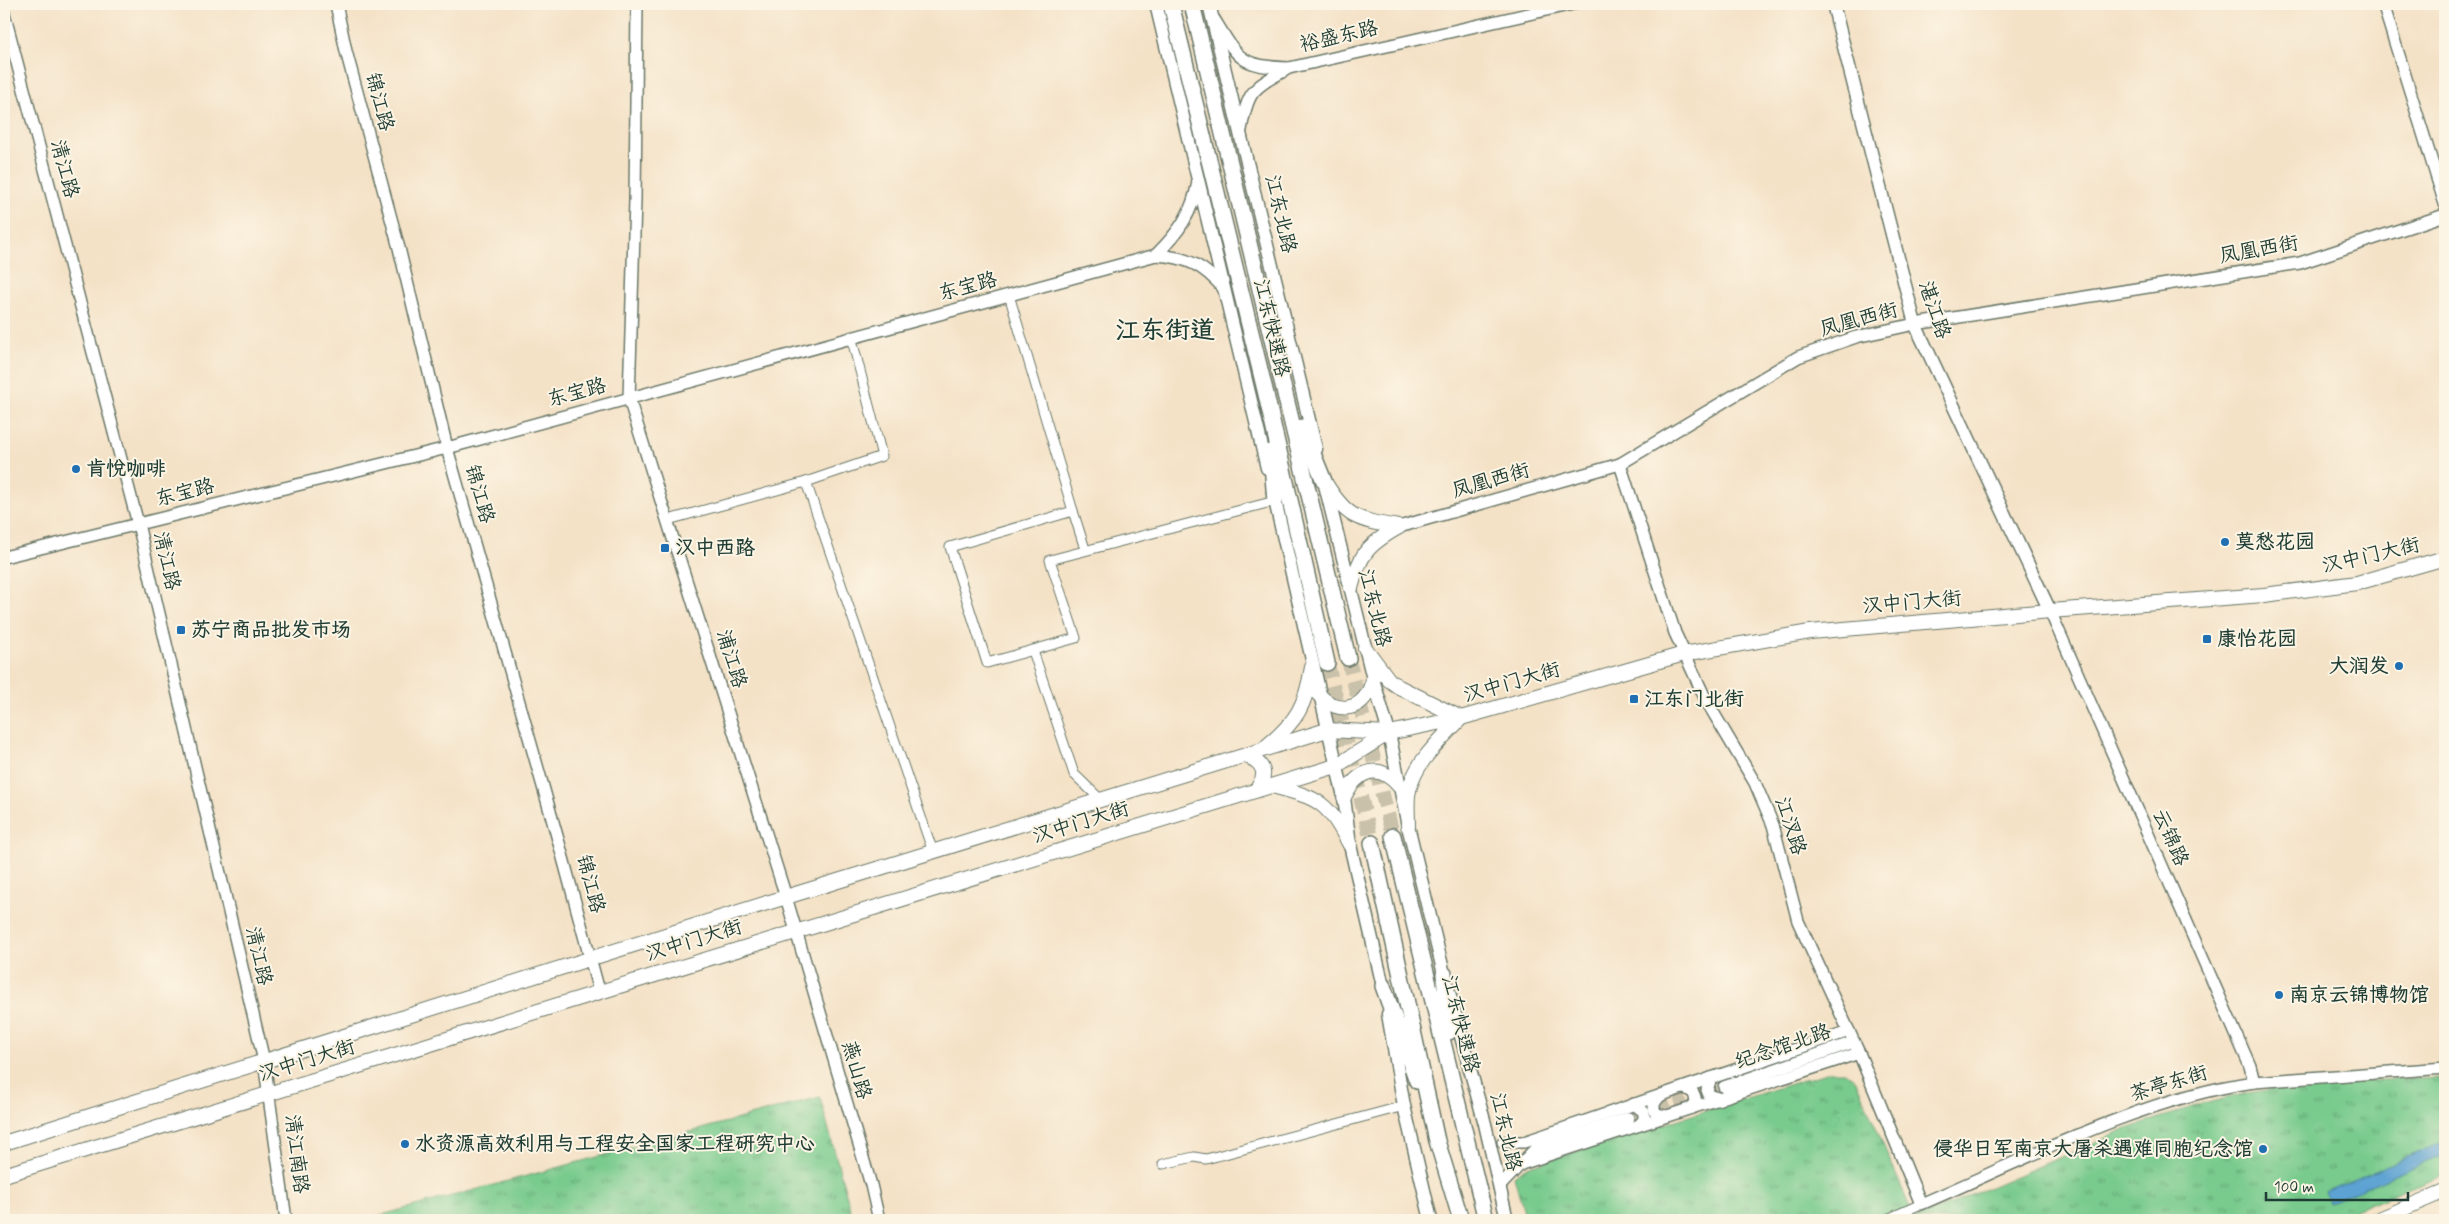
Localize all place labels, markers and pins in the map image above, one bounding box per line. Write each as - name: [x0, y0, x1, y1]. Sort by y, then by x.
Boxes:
- place label: 肯悦咖啡: [86, 456, 166, 483]
- marker: 肯悦咖啡: [70, 463, 82, 475]
- place label: 莫愁花园: [2235, 529, 2315, 556]
- place label: 汉中西路: [675, 535, 755, 562]
- marker: 莫愁花园: [2219, 536, 2231, 548]
- marker: 汉中西路: [659, 542, 671, 554]
- place label: 苏宁商品批发市场: [191, 617, 351, 644]
- marker: 苏宁商品批发市场: [175, 624, 187, 636]
- place label: 康怡花园: [2217, 626, 2297, 653]
- marker: 康怡花园: [2201, 633, 2213, 645]
- place label: 大润发: [2329, 653, 2389, 680]
- marker: 大润发: [2393, 660, 2405, 672]
- place label: 江东门北街: [1644, 686, 1744, 713]
- marker: 江东门北街: [1628, 693, 1640, 705]
- place label: 南京云锦博物馆: [2289, 982, 2429, 1009]
- marker: 南京云锦博物馆: [2273, 989, 2285, 1001]
- place label: 水资源高效利用与工程安全国家工程研究中心: [415, 1131, 815, 1158]
- place label: 侵华日军南京大屠杀遇难同胞纪念馆: [1933, 1136, 2253, 1163]
- marker: 水资源高效利用与工程安全国家工程研究中心: [399, 1138, 411, 1150]
- marker: 侵华日军南京大屠杀遇难同胞纪念馆: [2257, 1143, 2269, 1155]

